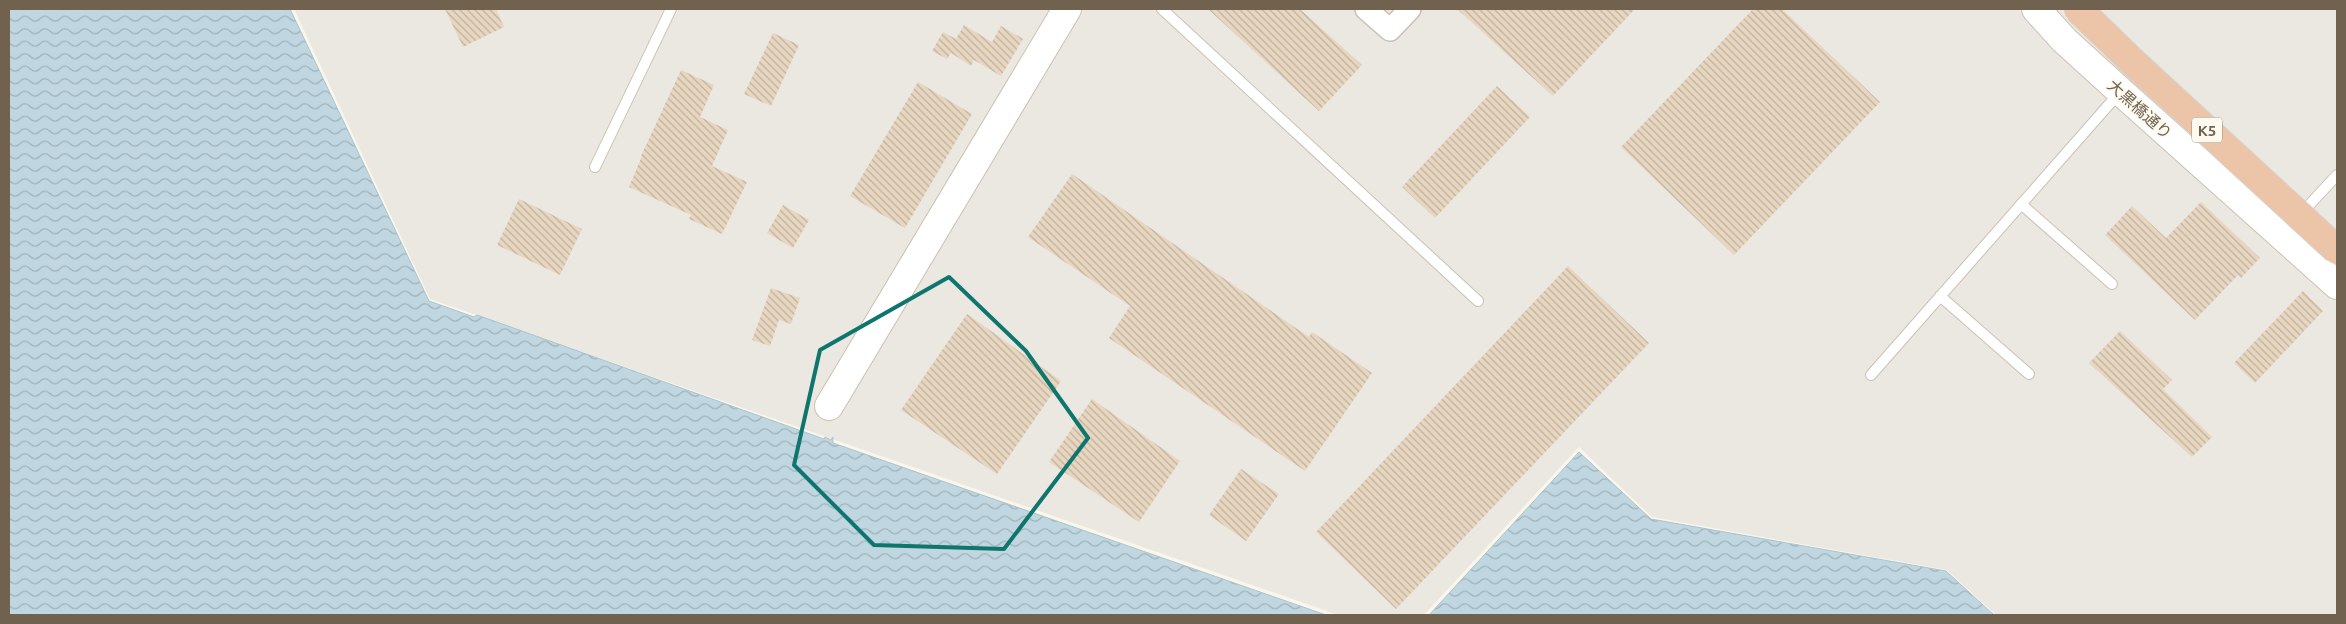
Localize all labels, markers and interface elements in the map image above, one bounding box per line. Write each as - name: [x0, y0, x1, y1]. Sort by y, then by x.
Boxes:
- street label: 大黒橋通り: [2104, 76, 2176, 142]
- road number: K5: [2192, 118, 2222, 142]

